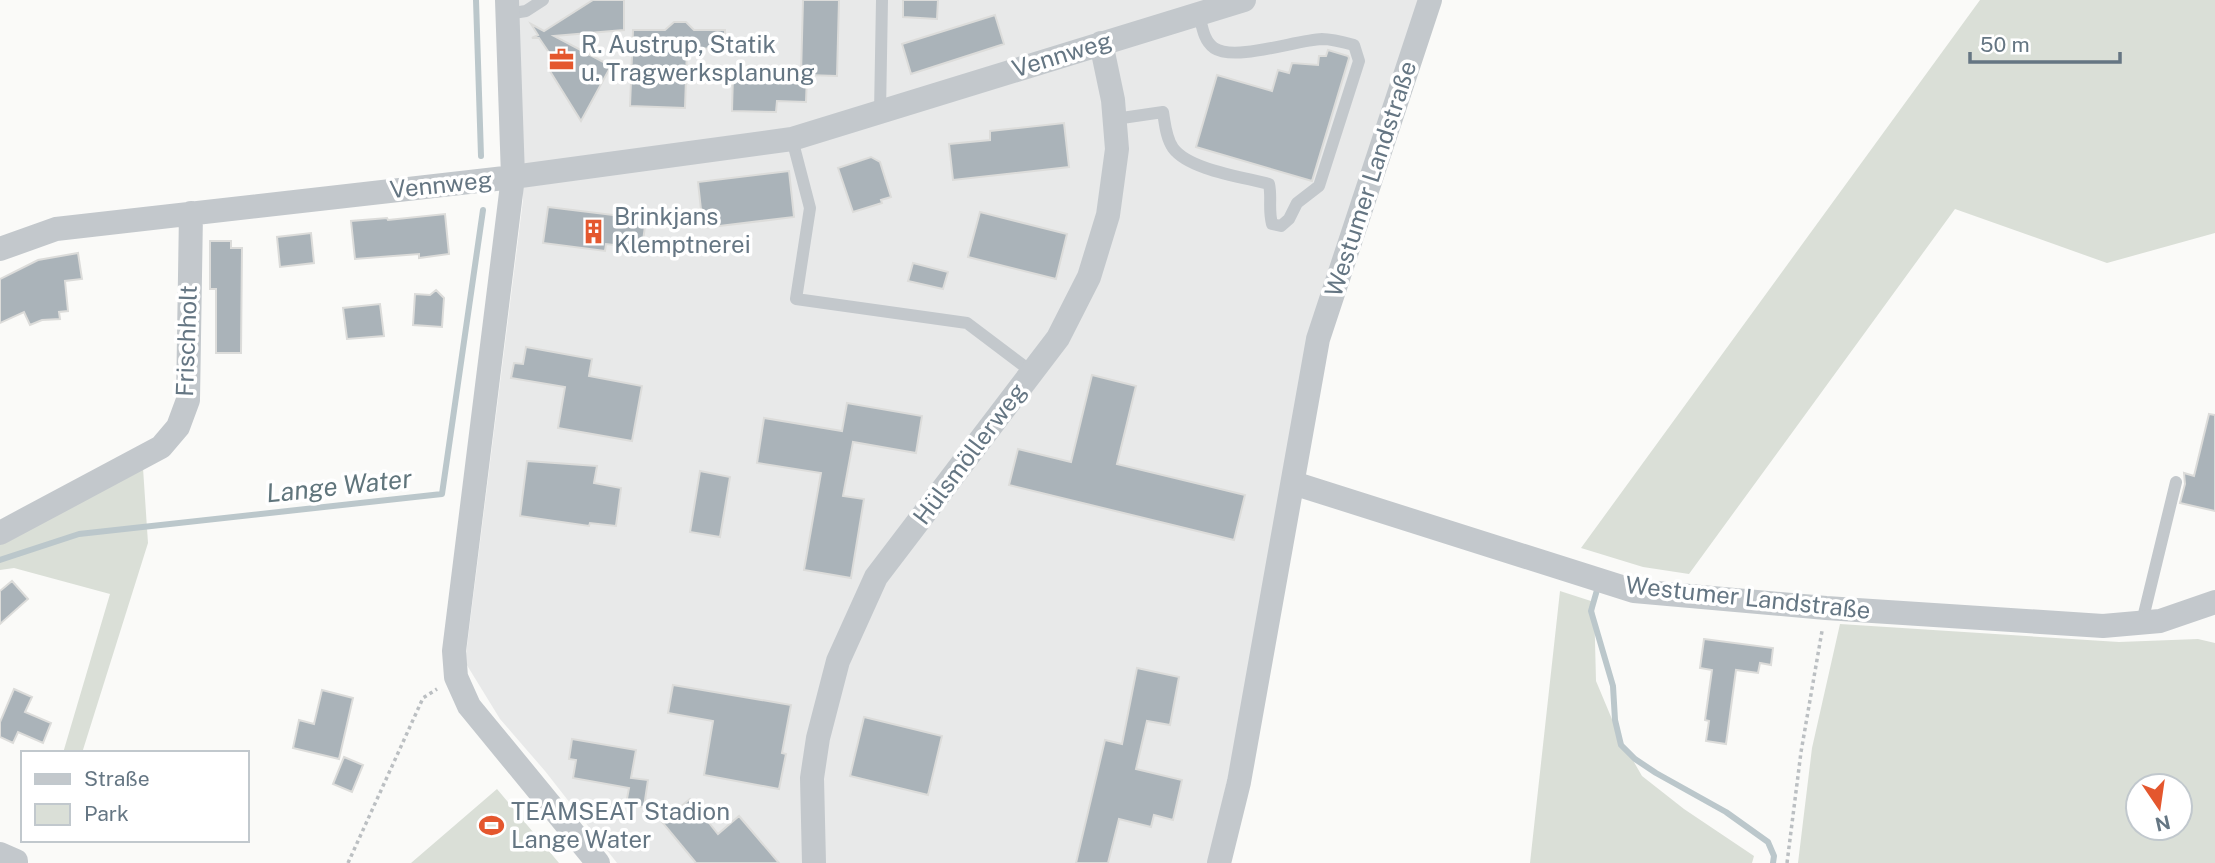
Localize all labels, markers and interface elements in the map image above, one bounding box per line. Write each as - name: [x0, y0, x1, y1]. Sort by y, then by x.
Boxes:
- scale bar: [1970, 21, 2120, 65]
- street label: Vennweg: [1008, 26, 1115, 82]
- place label: R. Austrup, Statik u. Tragwerksplanung: [581, 30, 815, 86]
- text: 50 m: [1980, 32, 2030, 57]
- office icon: R. Austrup, Statik u. Tragwerksplanung: [547, 45, 575, 73]
- street label: Westumer Landstraße: [1319, 57, 1421, 300]
- street label: Vennweg: [388, 165, 494, 203]
- place label: Brinkjans Klemptnerei: [614, 202, 751, 258]
- building icon: Brinkjans Klemptnerei: [580, 217, 608, 245]
- street label: Frischholt: [170, 285, 202, 397]
- street label: Hülsmöllerweg: [907, 377, 1031, 530]
- water label: Lange Water: [265, 462, 413, 509]
- street label: Westumer Landstraße: [1624, 570, 1872, 624]
- legend: [21, 751, 248, 842]
- text: Straße: [84, 766, 150, 791]
- north arrow: [2124, 772, 2194, 842]
- place label: TEAMSEAT Stadion Lange Water: [511, 797, 730, 853]
- text: Park: [84, 801, 129, 826]
- text: N: [2153, 811, 2173, 836]
- sports icon: TEAMSEAT Stadion Lange Water: [477, 812, 505, 840]

